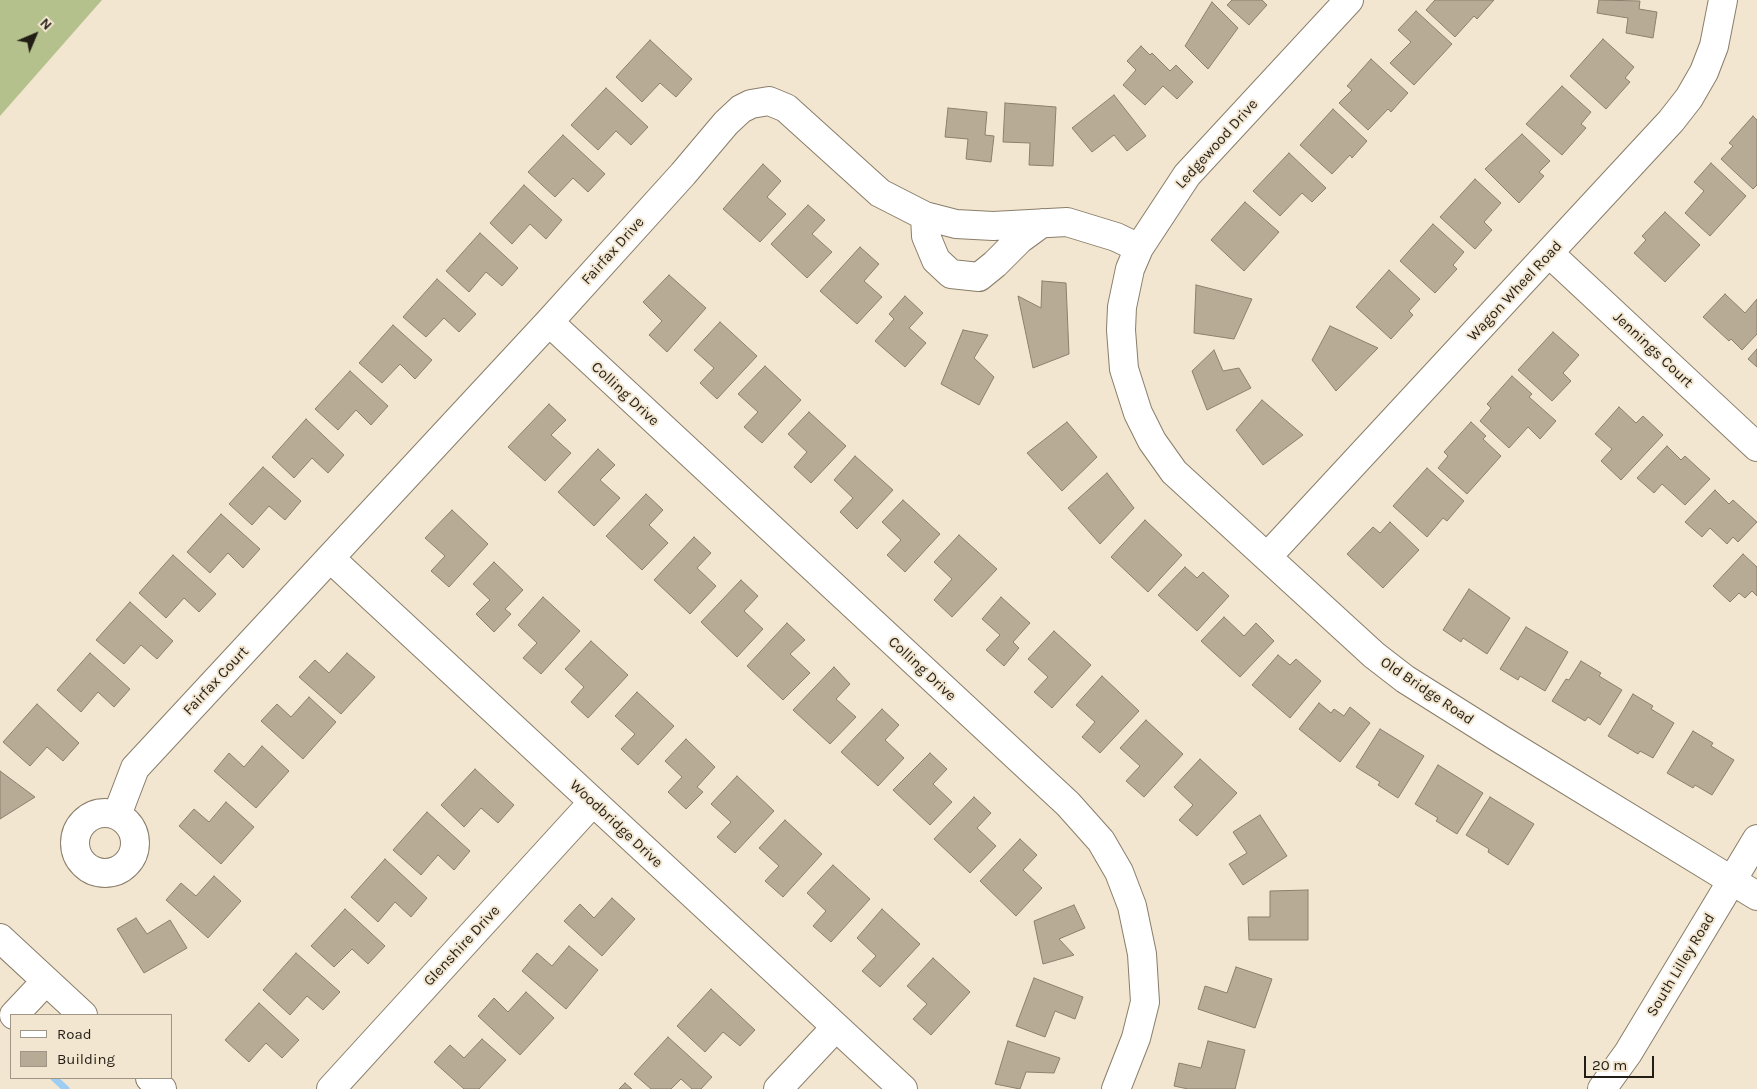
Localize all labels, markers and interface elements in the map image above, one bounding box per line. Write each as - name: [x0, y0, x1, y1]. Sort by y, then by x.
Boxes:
- north arrow: [10, 10, 60, 60]
- text: N: [36, 14, 56, 34]
- street label: Ledgewood Drive: [1172, 95, 1262, 193]
- street label: Fairfax Drive: [578, 213, 648, 289]
- street label: Wagon Wheel Road: [1464, 237, 1566, 345]
- street label: Jennings Court: [1609, 308, 1697, 392]
- street label: Colling Drive: [587, 358, 663, 430]
- street label: Colling Drive: [884, 633, 960, 705]
- street label: Fairfax Court: [179, 643, 253, 719]
- street label: Old Bridge Road: [1377, 653, 1477, 729]
- street label: Woodbridge Drive: [566, 776, 666, 872]
- street label: Glenshire Drive: [420, 902, 504, 990]
- street label: South Lilley Road: [1643, 910, 1719, 1020]
- legend: [10, 1014, 172, 1079]
- text: Road: [57, 1025, 92, 1043]
- scale bar: [1587, 1046, 1657, 1078]
- text: Building: [57, 1050, 115, 1068]
- text: 20 m: [1592, 1056, 1627, 1074]

